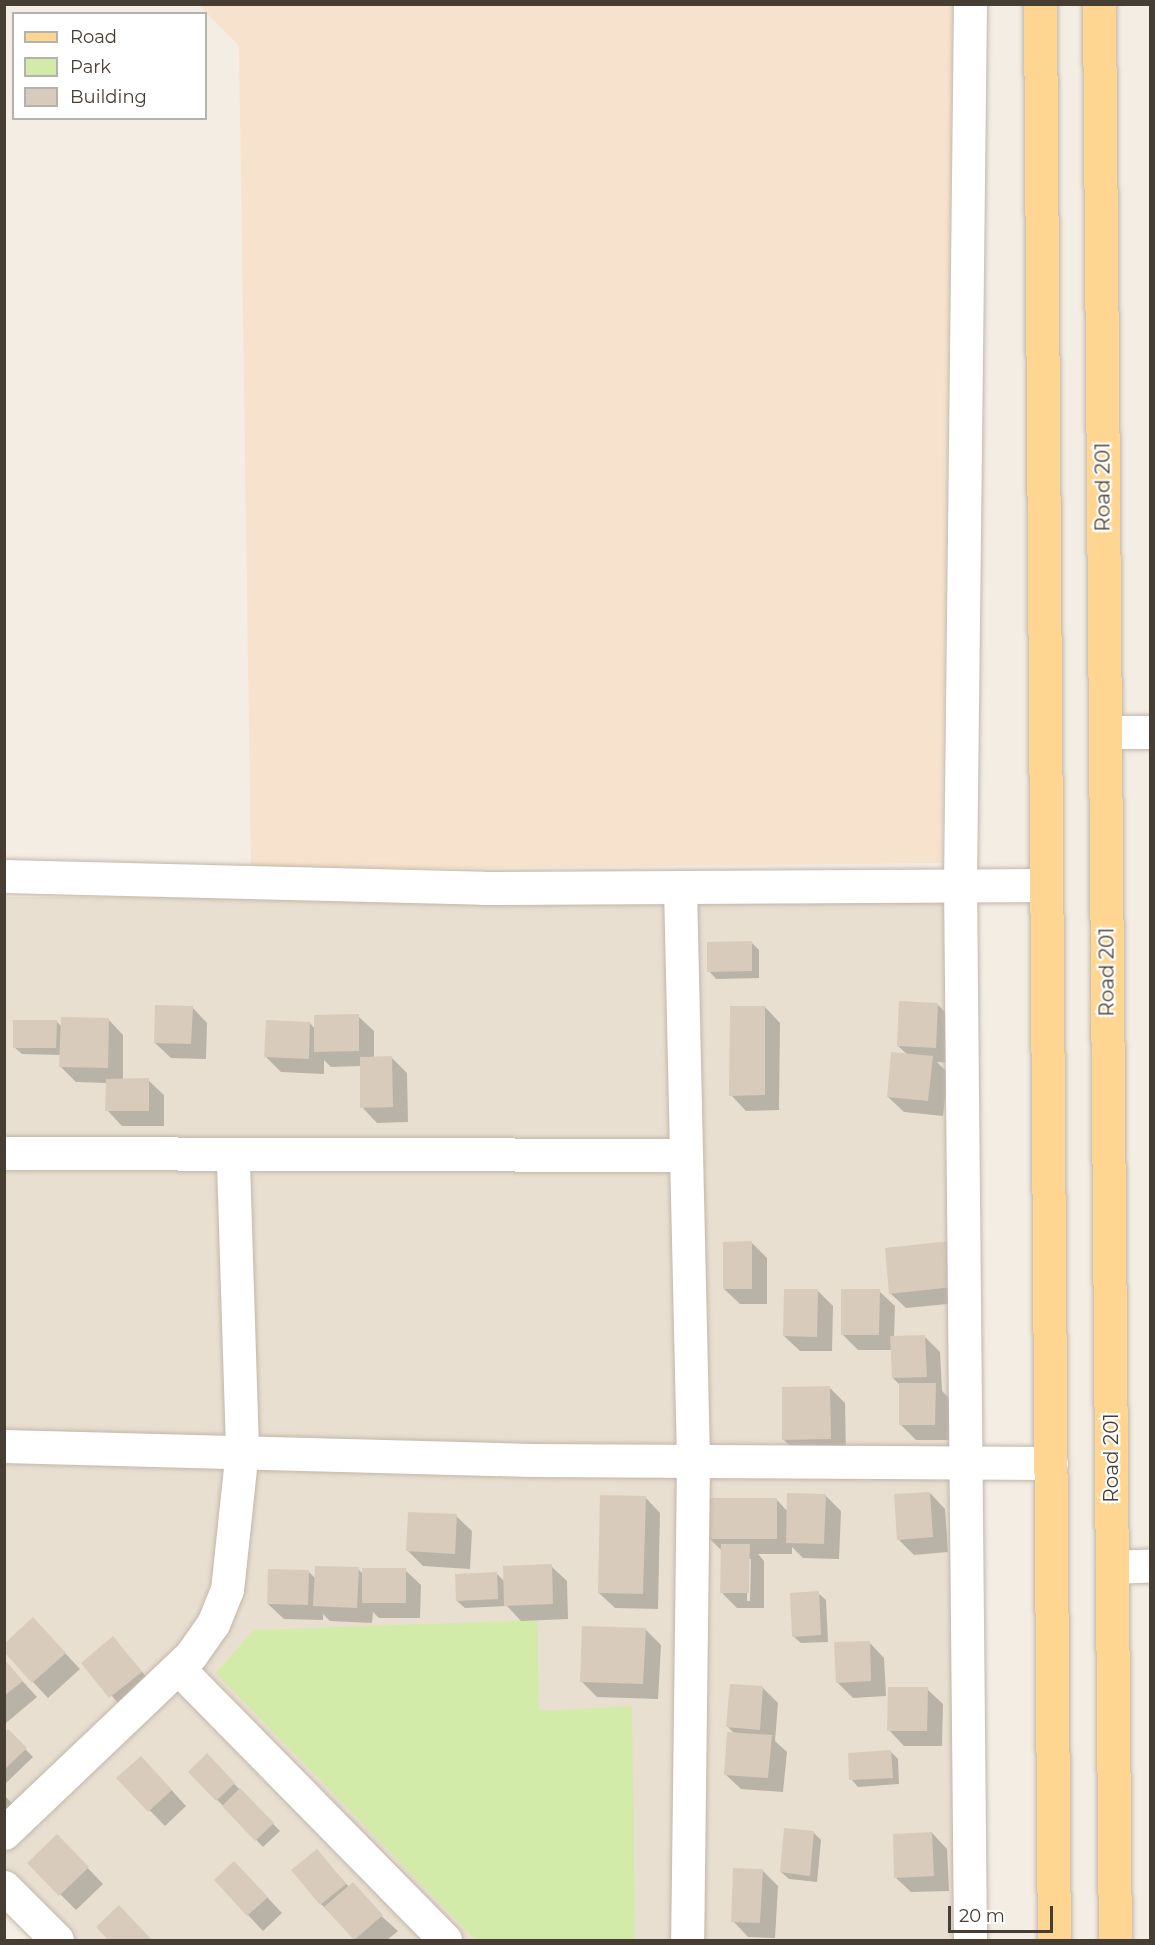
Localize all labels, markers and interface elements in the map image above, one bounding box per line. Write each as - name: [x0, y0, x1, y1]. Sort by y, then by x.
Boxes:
- legend: [12, 12, 207, 120]
- text: Road: [70, 26, 117, 48]
- text: Park: [70, 56, 111, 78]
- text: Building: [70, 86, 147, 108]
- street label: Road 201: [1091, 442, 1115, 532]
- street label: Road 201: [1095, 927, 1119, 1017]
- street label: Road 201: [1099, 1413, 1123, 1503]
- scale bar: [951, 1894, 1056, 1932]
- text: 20 m: [959, 1905, 1005, 1927]

